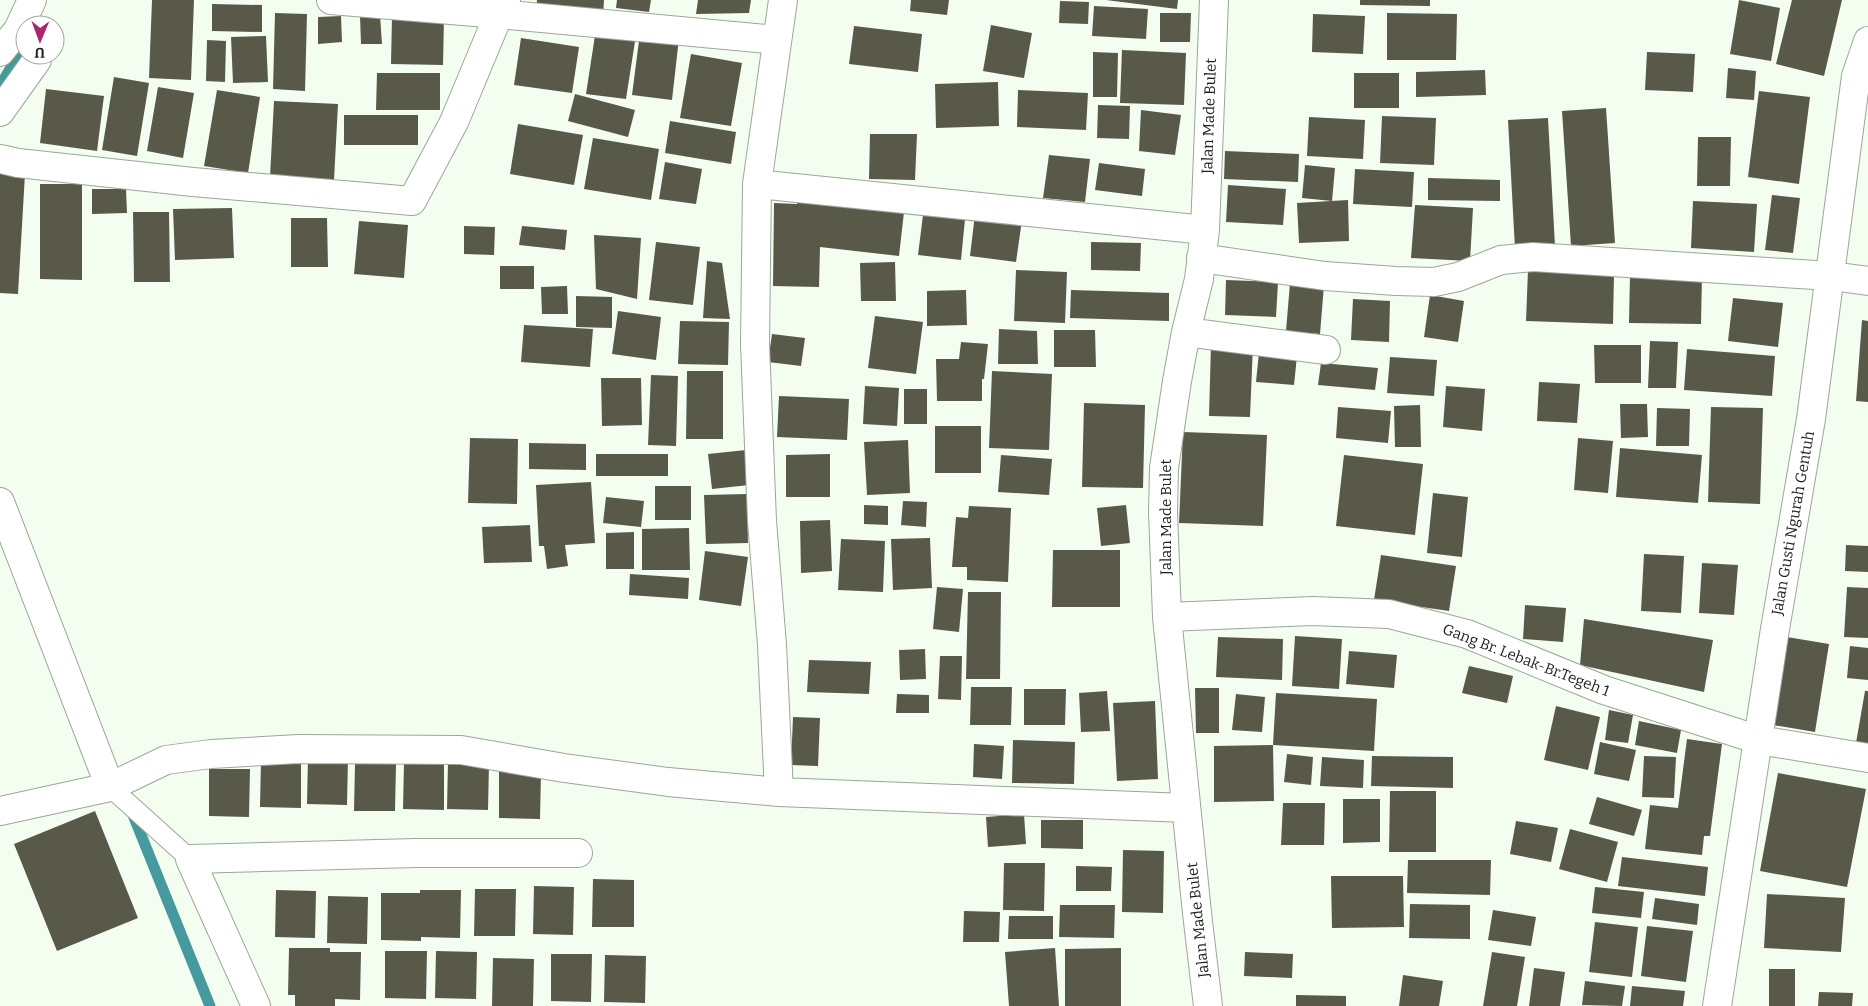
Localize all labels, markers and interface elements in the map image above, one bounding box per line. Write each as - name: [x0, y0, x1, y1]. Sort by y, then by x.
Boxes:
- north arrow: [15, 15, 65, 65]
- text: U: [34, 44, 45, 61]
- street label: Jalan Made Bulet: [1198, 57, 1220, 175]
- street label: Jalan Gusti Ngurah Gentuh: [1768, 429, 1818, 617]
- street label: Jalan Made Bulet: [1157, 459, 1175, 576]
- street label: Gang Br. Lebak-Br.Tegeh 1: [1440, 620, 1612, 700]
- street label: Jalan Made Bulet: [1183, 861, 1213, 980]

